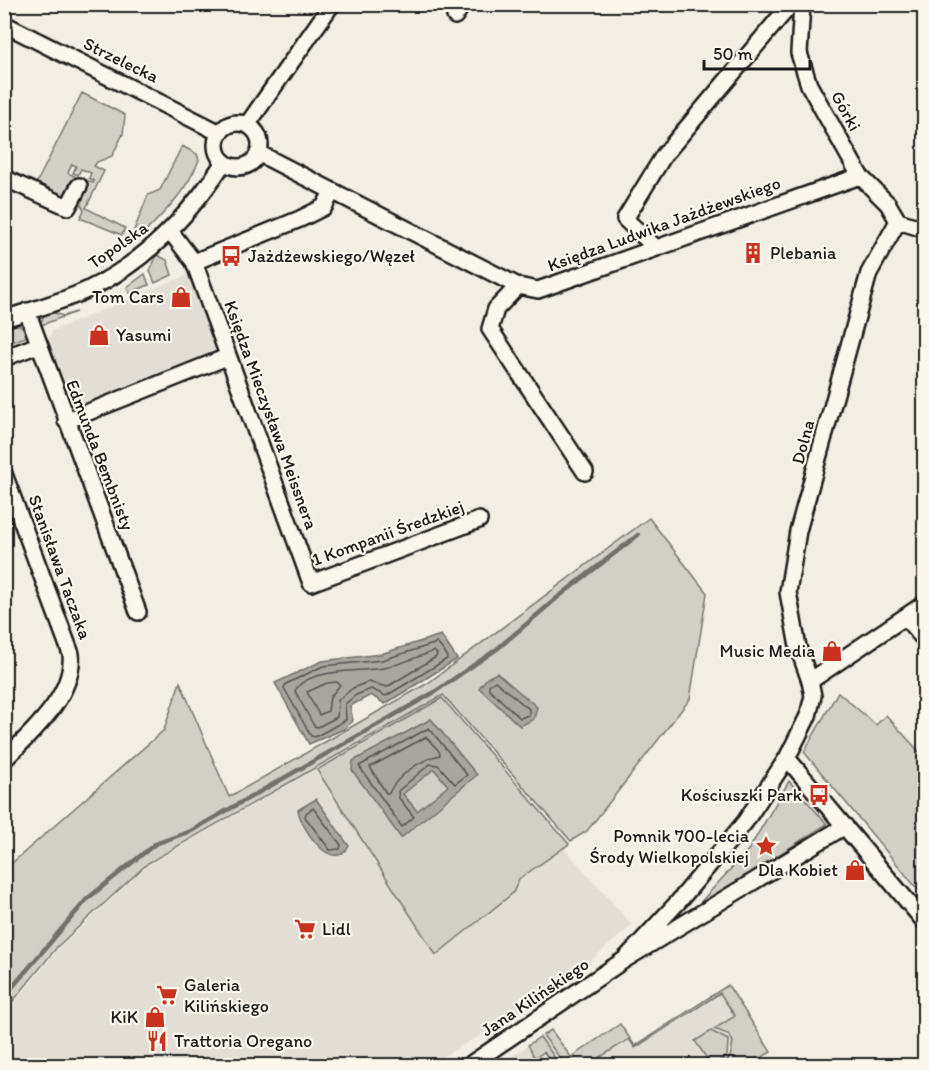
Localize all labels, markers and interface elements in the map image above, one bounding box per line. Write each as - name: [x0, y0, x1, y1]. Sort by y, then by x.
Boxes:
- street label: Strzelecka: [80, 32, 163, 88]
- scale bar: [704, 33, 810, 71]
- text: 50 m: [713, 43, 753, 65]
- street label: Górki: [826, 87, 866, 135]
- street label: Księdza Ludwika Jażdżewskiego: [544, 172, 784, 276]
- street label: Topolska: [84, 216, 153, 274]
- building icon: Plebania: [741, 241, 765, 265]
- place label: Plebania: [770, 242, 837, 264]
- bus stop icon: Jażdżewskiego/Węzeł: [219, 244, 243, 268]
- place label: Jażdżewskiego/Węzeł: [248, 245, 415, 267]
- shop icon: Tom Cars: [169, 285, 193, 309]
- place label: Tom Cars: [92, 286, 164, 308]
- street label: Księdza Mieczysława Meissnera: [219, 298, 323, 533]
- shop icon: Yasumi: [87, 323, 111, 347]
- place label: Yasumi: [116, 324, 171, 346]
- street label: Edmunda Bembnisty: [61, 377, 139, 534]
- street label: Dolna: [787, 417, 819, 466]
- street label: Stanisława Taczaka: [24, 492, 97, 643]
- street label: 1 Kompanii Średzkiej: [309, 495, 467, 571]
- shop icon: Music Media: [820, 639, 844, 663]
- place label: Music Media: [720, 640, 815, 662]
- bus stop icon: Kościuszki Park: [807, 783, 831, 807]
- place label: Kościuszki Park: [681, 784, 803, 806]
- place label: Pomnik 700-lecia Środy Wielkopolskiej: [589, 825, 750, 868]
- place icon: Pomnik 700-lecia Środy Wielkopolskiej: [754, 834, 778, 858]
- shop icon: Dla Kobiet: [843, 858, 867, 882]
- place label: Dla Kobiet: [758, 859, 838, 881]
- supermarket icon: Lidl: [293, 917, 317, 941]
- place label: Lidl: [322, 918, 351, 940]
- street label: Jana Kilińskiego: [477, 953, 593, 1041]
- place label: Galeria Kilińskiego: [184, 974, 269, 1017]
- supermarket icon: Galeria Kilińskiego: [155, 983, 179, 1007]
- shop icon: KiK: [143, 1005, 167, 1029]
- place label: KiK: [111, 1006, 138, 1028]
- restaurant icon: Trattoria Oregano: [145, 1029, 169, 1053]
- place label: Trattoria Oregano: [174, 1030, 312, 1052]

